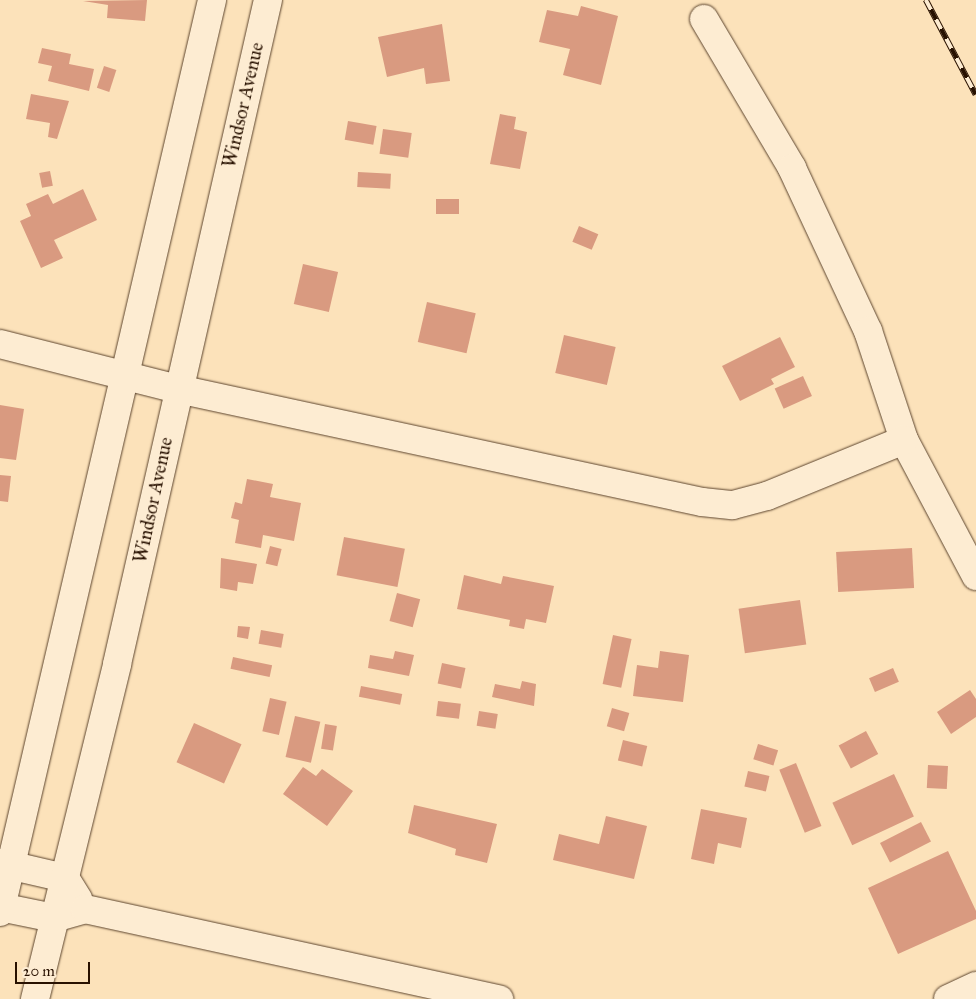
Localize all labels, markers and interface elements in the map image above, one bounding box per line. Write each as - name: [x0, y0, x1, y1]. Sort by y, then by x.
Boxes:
- street label: Windsor Avenue: [218, 40, 268, 170]
- street label: Windsor Avenue: [129, 435, 177, 565]
- scale bar: [18, 952, 92, 984]
- text: 20 m: [23, 962, 55, 980]

